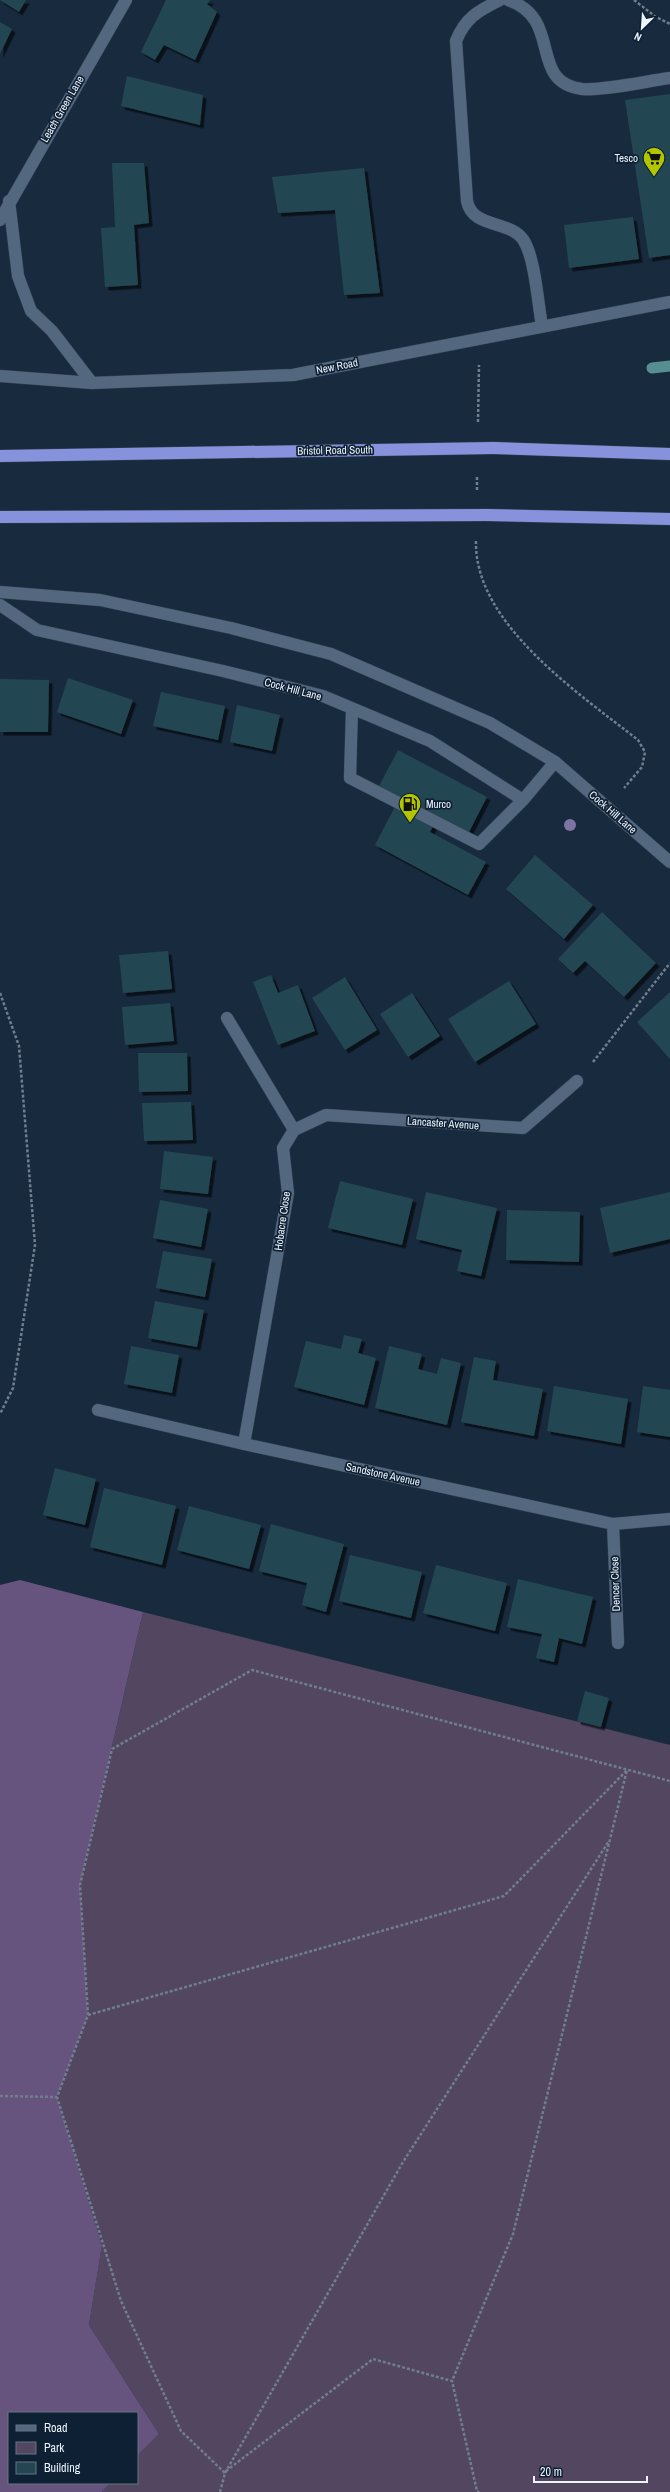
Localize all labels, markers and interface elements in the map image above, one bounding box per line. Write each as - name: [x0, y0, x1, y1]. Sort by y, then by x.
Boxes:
- north arrow: [622, 8, 662, 48]
- text: N: [632, 29, 644, 45]
- street label: Leach Green Lane: [37, 73, 87, 145]
- supermarket icon: Tesco: [641, 145, 667, 178]
- place label: Tesco: [614, 151, 638, 165]
- street label: New Road: [315, 355, 359, 377]
- street label: Bristol Road South: [297, 442, 373, 458]
- street label: Cock Hill Lane: [263, 675, 323, 703]
- street label: Cock Hill Lane: [586, 787, 640, 837]
- fuel station icon: Murco: [397, 791, 423, 824]
- place label: Murco: [426, 797, 451, 811]
- street label: Lancaster Avenue: [407, 1114, 479, 1132]
- street label: Hobacre Close: [271, 1190, 293, 1252]
- street label: Sandstone Avenue: [345, 1459, 421, 1489]
- street label: Dencer Close: [607, 1556, 623, 1612]
- legend: [8, 2412, 138, 2484]
- text: Road: [44, 2420, 68, 2436]
- text: Park: [44, 2440, 64, 2456]
- scale bar: [534, 2458, 647, 2484]
- text: Building: [44, 2460, 81, 2476]
- text: 20 m: [540, 2464, 562, 2480]

